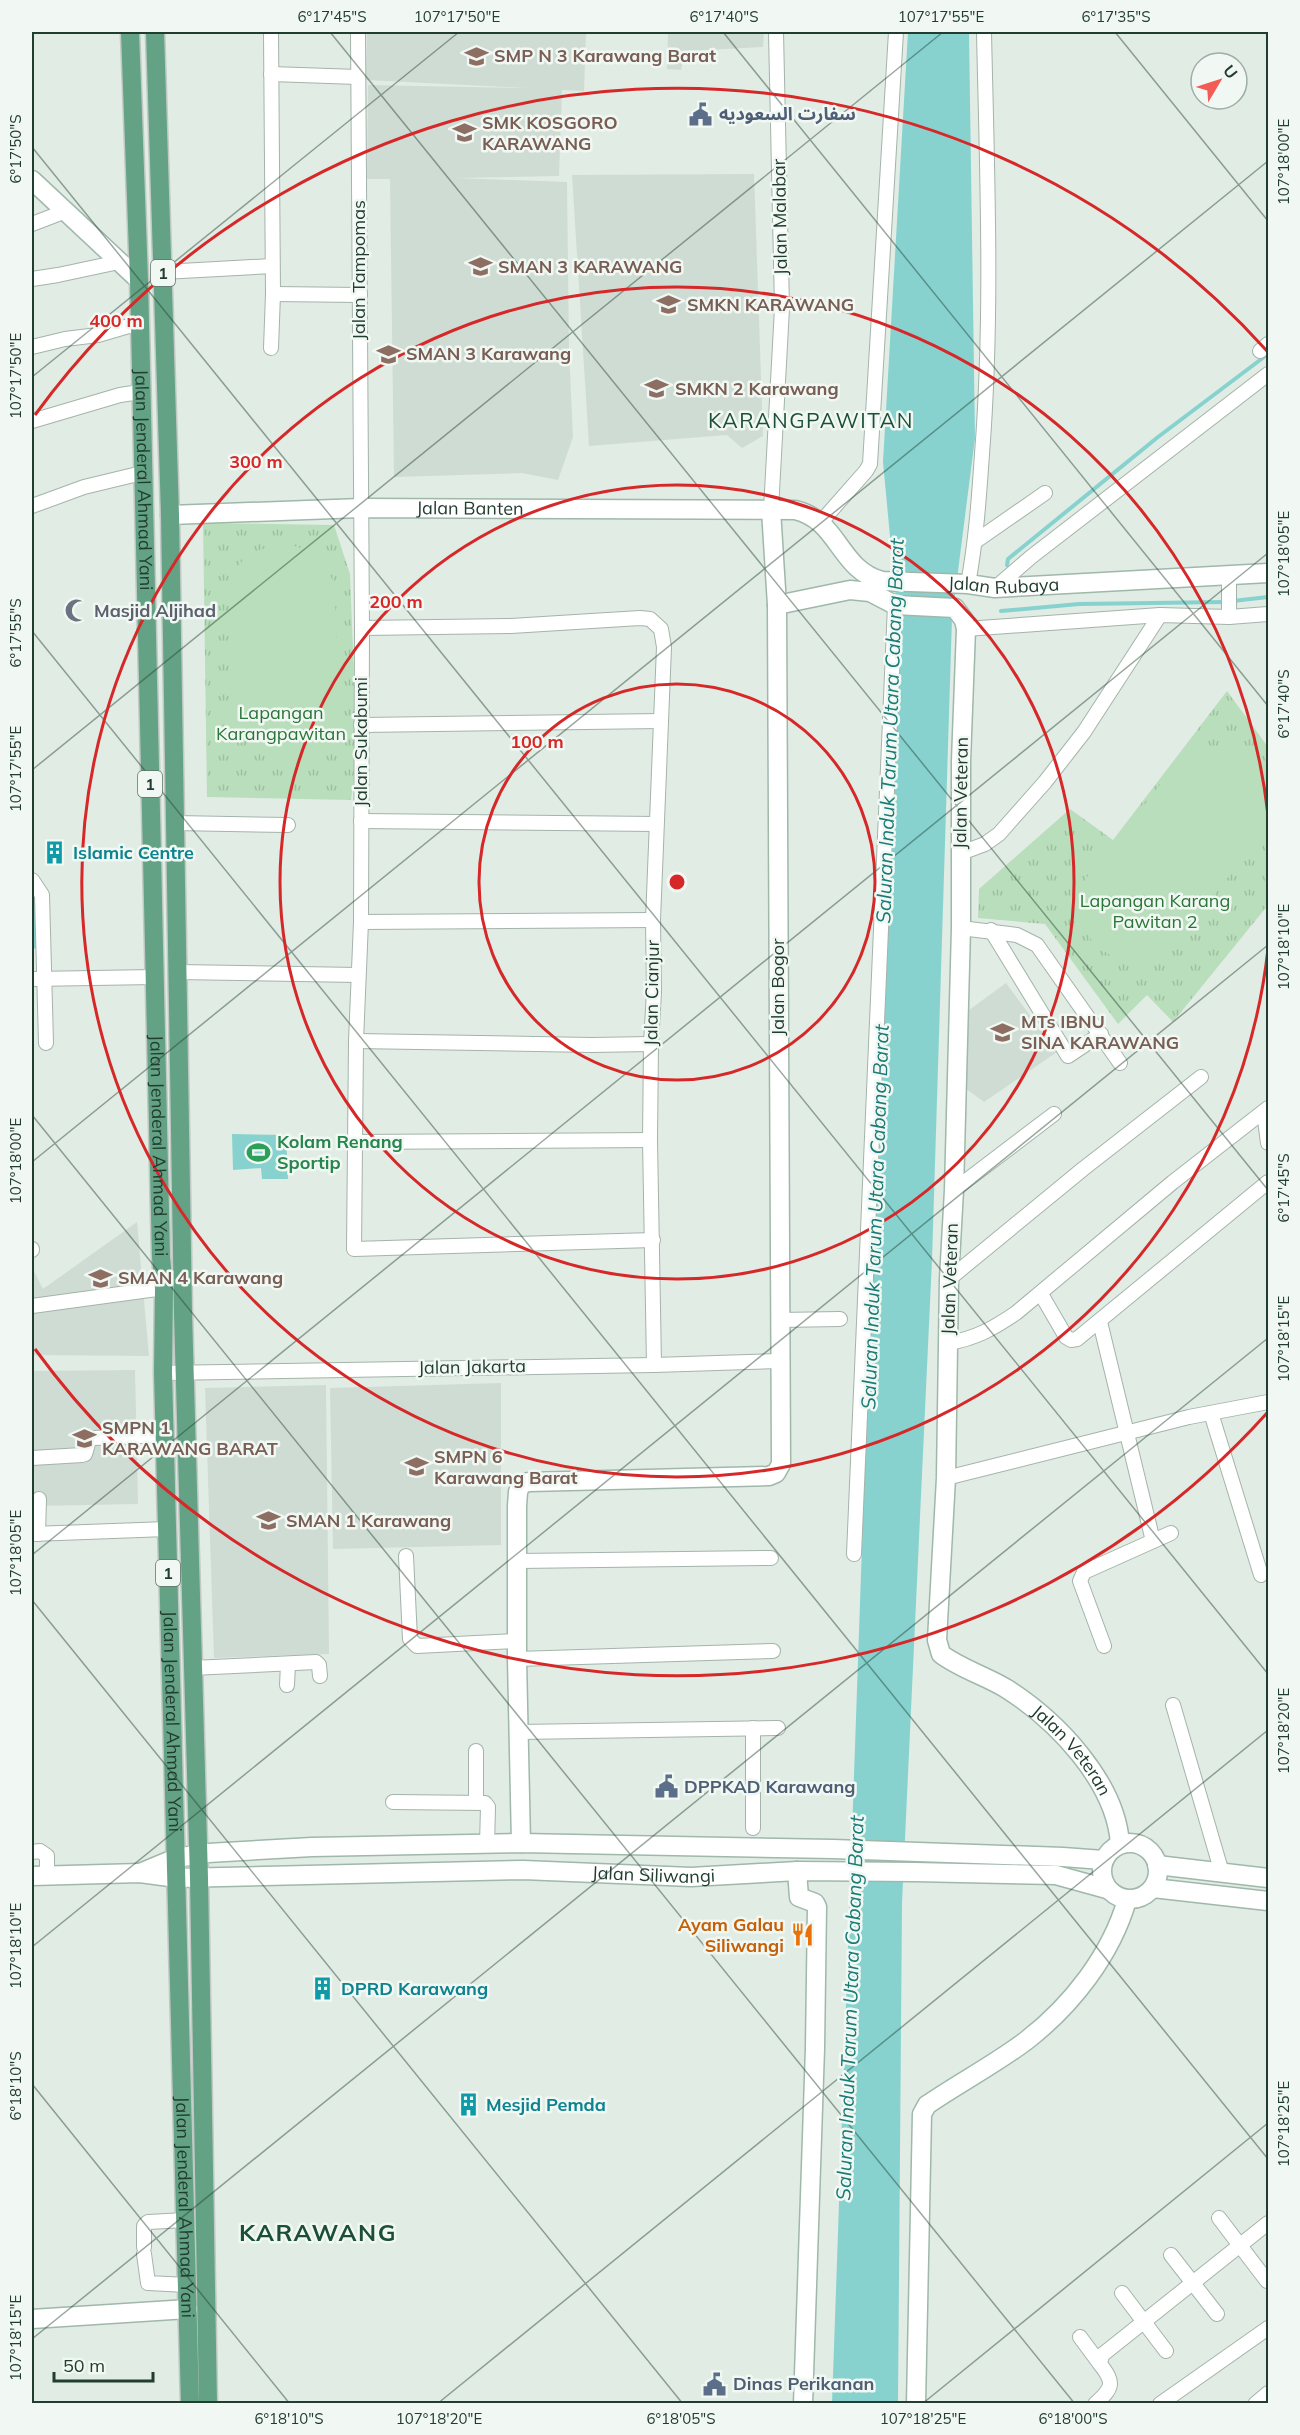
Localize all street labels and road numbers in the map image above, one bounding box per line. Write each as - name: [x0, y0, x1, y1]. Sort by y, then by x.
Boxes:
- street label: Jalan Malabar: [767, 158, 792, 275]
- street label: Jalan Tampomas: [347, 200, 370, 340]
- road number: 1: [151, 260, 175, 286]
- street label: Jalan Jenderal Ahmad Yani: [130, 369, 158, 591]
- street label: Jalan Banten: [416, 496, 524, 520]
- street label: Jalan Rubaya: [948, 571, 1060, 599]
- street label: Jalan Sukabumi: [349, 677, 372, 807]
- street label: Jalan Veteran: [948, 737, 973, 849]
- road number: 1: [138, 771, 162, 797]
- street label: Jalan Bogor: [766, 938, 789, 1036]
- street label: Jalan Cianjur: [639, 939, 664, 1046]
- street label: Jalan Jenderal Ahmad Yani: [145, 1035, 173, 1257]
- street label: Jalan Veteran: [936, 1223, 963, 1335]
- street label: Jalan Jakarta: [418, 1354, 526, 1379]
- road number: 1: [156, 1560, 180, 1586]
- street label: Jalan Jenderal Ahmad Yani: [158, 1610, 187, 1832]
- street label: Jalan Veteran: [1027, 1699, 1117, 1799]
- street label: Jalan Siliwangi: [591, 1861, 716, 1888]
- street label: Jalan Jenderal Ahmad Yani: [171, 2096, 200, 2318]

